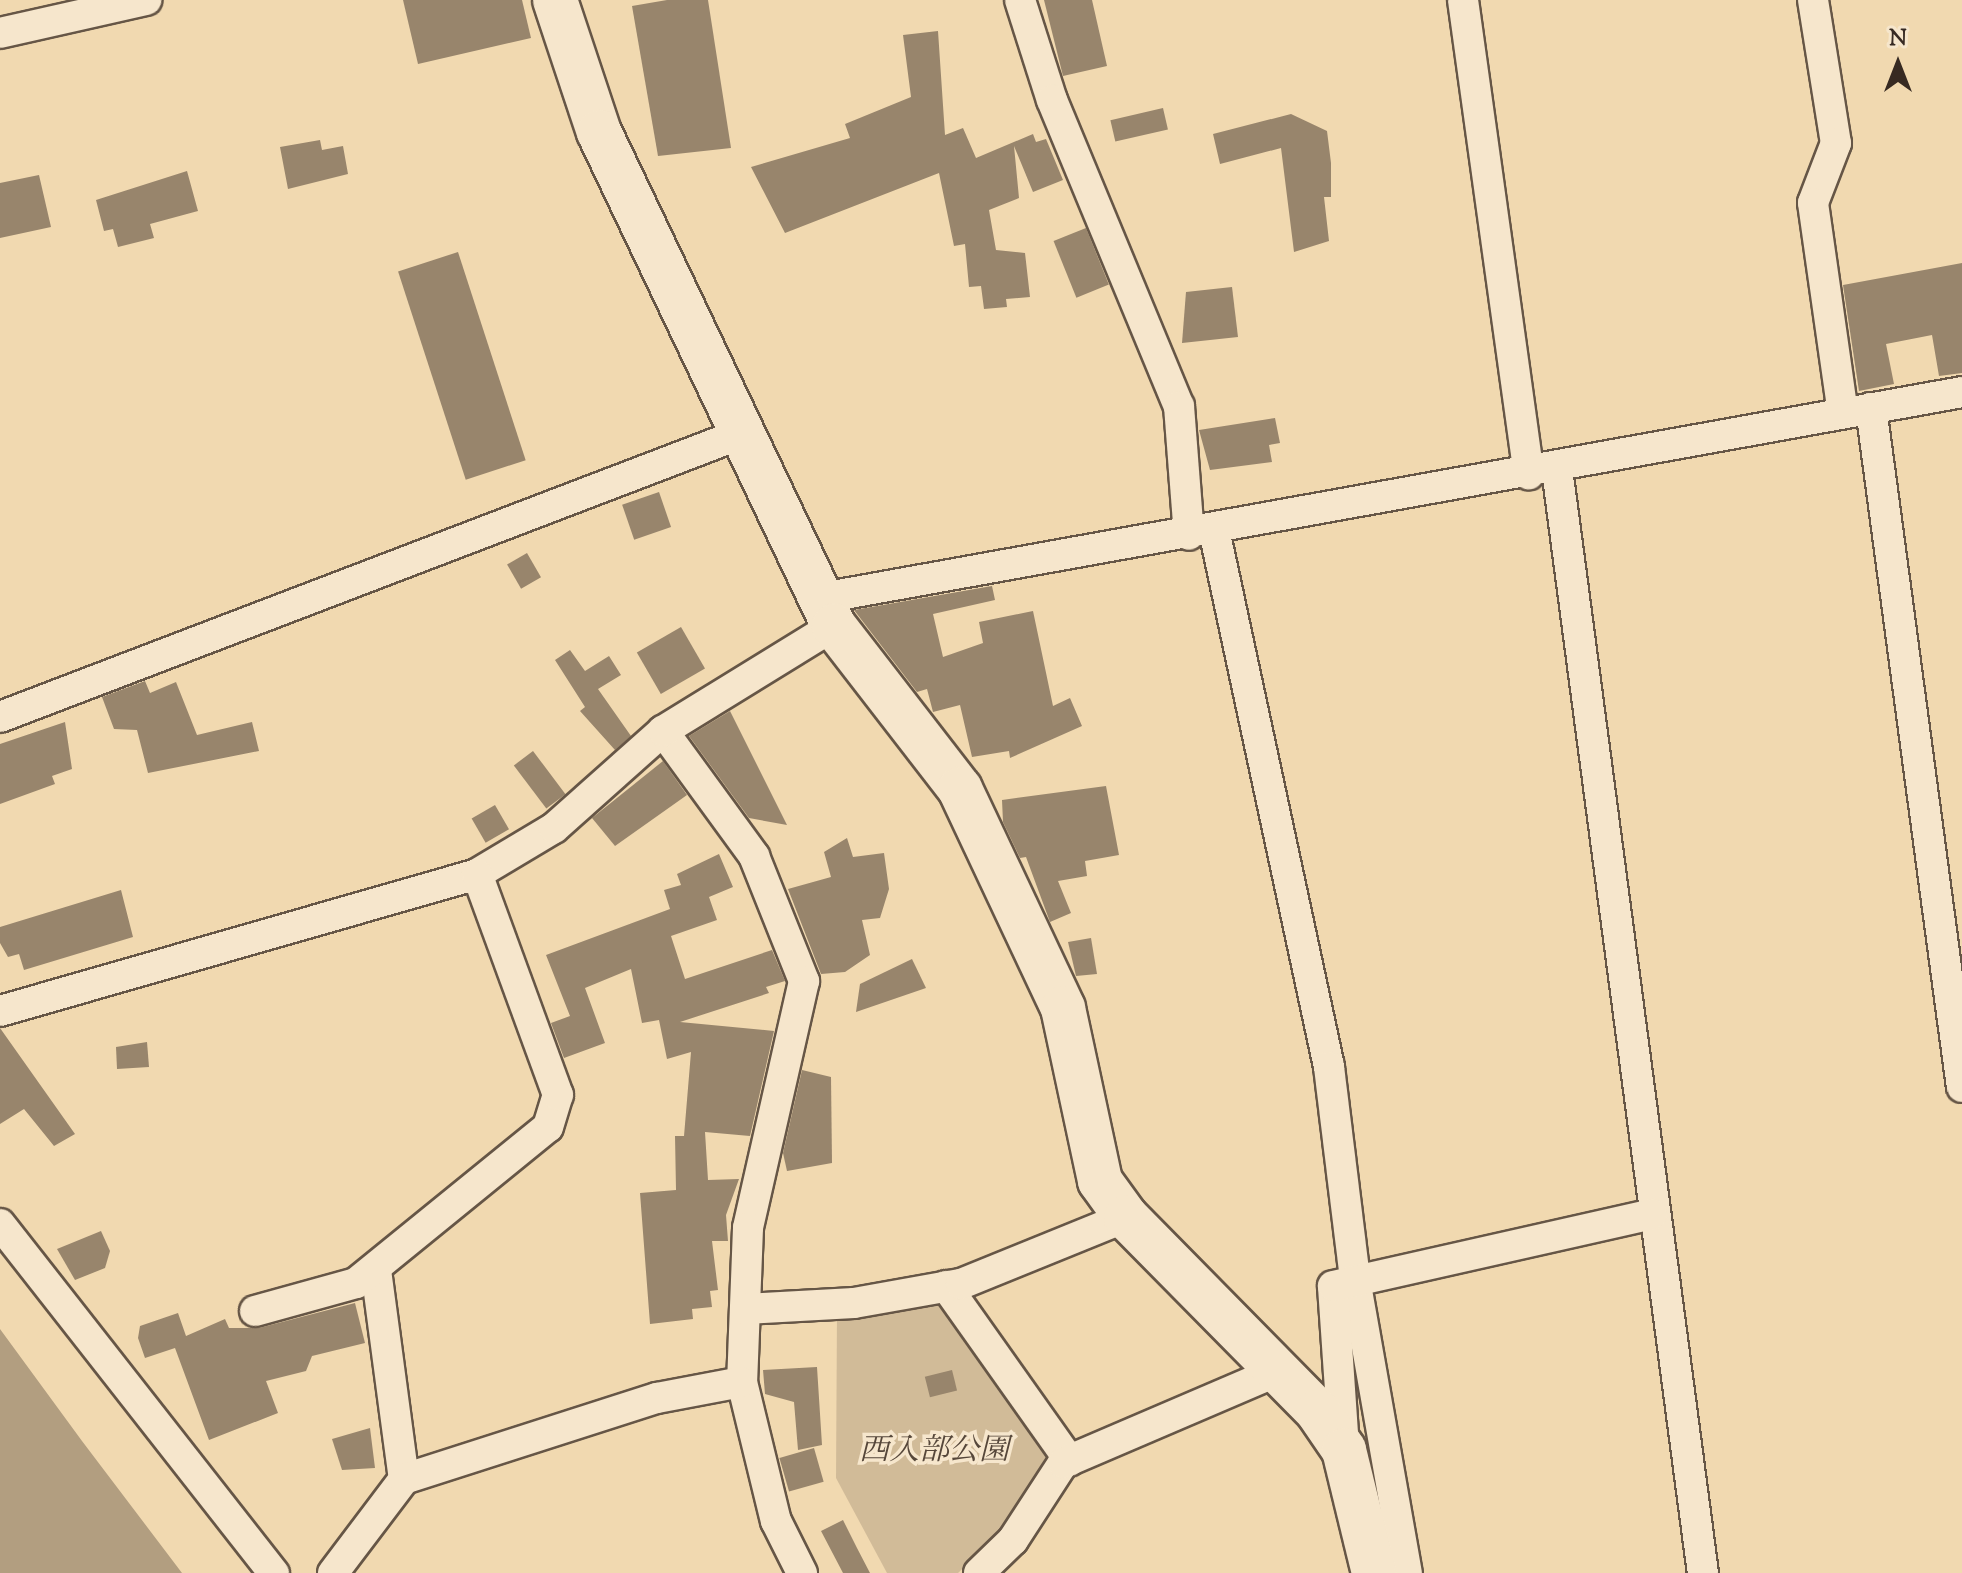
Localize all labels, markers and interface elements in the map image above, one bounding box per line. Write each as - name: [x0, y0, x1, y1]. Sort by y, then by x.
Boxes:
- north arrow: [1858, 24, 1938, 104]
- text: N: [1889, 24, 1907, 56]
- park label: 西入部公園: [859, 1434, 1009, 1470]

